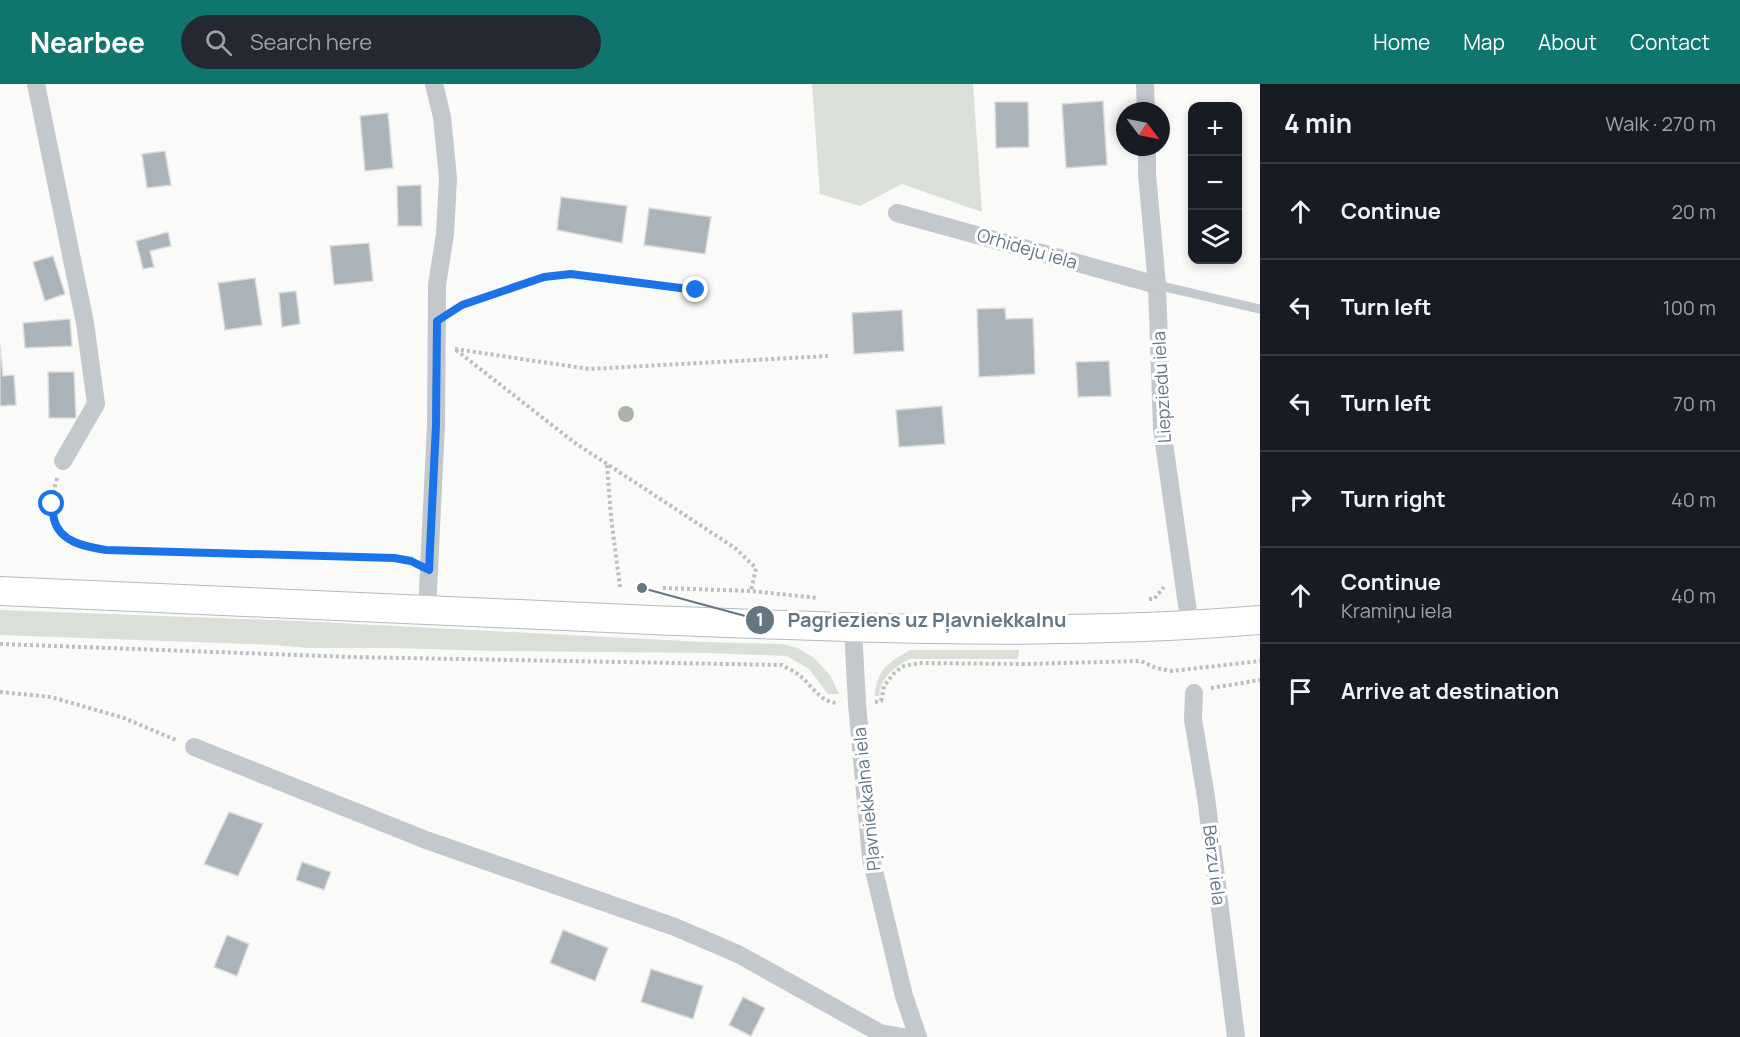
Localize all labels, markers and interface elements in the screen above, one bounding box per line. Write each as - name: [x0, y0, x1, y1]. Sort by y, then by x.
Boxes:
- search box: [181, 15, 601, 69]
- text: Nearbee: [30, 23, 145, 61]
- icon: search: [202, 26, 235, 59]
- text: Search here: [250, 27, 372, 57]
- text: Home: [1373, 28, 1430, 56]
- text: Map: [1463, 28, 1505, 56]
- text: About: [1538, 28, 1597, 56]
- text: Contact: [1630, 28, 1710, 56]
- north arrow: [1116, 102, 1170, 156]
- map controls: [1188, 102, 1242, 264]
- button: +: [1188, 102, 1242, 156]
- text: 4 min: [1284, 105, 1352, 141]
- text: Walk · 270 m: [1605, 110, 1716, 137]
- button: −: [1188, 156, 1242, 210]
- icon: ahead: [1284, 195, 1317, 228]
- text: Continue: [1341, 196, 1441, 226]
- text: 20 m: [1671, 198, 1716, 225]
- button: layers: [1188, 210, 1242, 264]
- street label: Orhideju iela: [974, 222, 1080, 274]
- route end: [682, 276, 708, 302]
- icon: left: [1284, 291, 1317, 324]
- text: Turn left: [1341, 292, 1431, 322]
- text: 100 m: [1663, 294, 1716, 321]
- street label: Liepziedu iela: [1146, 330, 1176, 444]
- icon: left: [1284, 387, 1317, 420]
- text: Turn left: [1341, 388, 1431, 418]
- text: 70 m: [1673, 390, 1716, 417]
- icon: right: [1284, 483, 1317, 516]
- text: Turn right: [1341, 484, 1446, 514]
- text: 40 m: [1671, 486, 1716, 513]
- route start: [38, 490, 64, 516]
- text: Continue: [1341, 567, 1441, 597]
- icon: ahead: [1284, 579, 1317, 612]
- text: 40 m: [1671, 582, 1716, 609]
- text: Kramiņu iela: [1341, 597, 1452, 624]
- callout: Pagrieziens uz Pļavniekkalnu: [745, 601, 1078, 639]
- text: Pagrieziens uz Pļavniekkalnu: [788, 606, 1066, 633]
- text: 1: [756, 607, 764, 631]
- icon: arrive: [1284, 675, 1317, 708]
- text: Arrive at destination: [1341, 676, 1559, 706]
- street label: Pļavniekkalna iela: [847, 726, 885, 872]
- street label: Bērzu iela: [1198, 823, 1232, 906]

